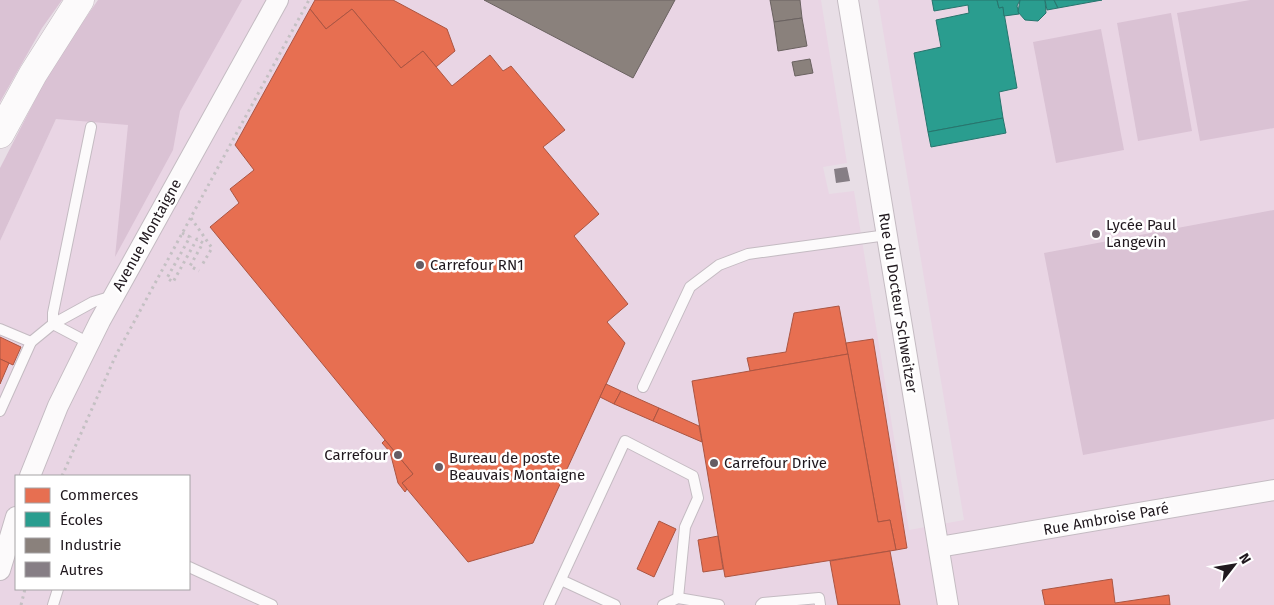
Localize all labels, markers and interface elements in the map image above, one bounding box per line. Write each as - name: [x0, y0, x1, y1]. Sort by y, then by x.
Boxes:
- street label: Avenue Montaigne: [109, 176, 185, 294]
- street label: Rue du Docteur Schweitzer: [875, 212, 921, 395]
- place label: Lycée Paul Langevin: [1106, 216, 1177, 251]
- marker: Lycée Paul Langevin: [1090, 228, 1102, 240]
- place label: Carrefour RN1: [430, 256, 524, 274]
- marker: Carrefour RN1: [414, 259, 426, 271]
- place label: Carrefour: [324, 446, 388, 464]
- marker: Carrefour: [392, 449, 404, 461]
- place label: Bureau de poste Beauvais Montaigne: [449, 449, 585, 484]
- place label: Carrefour Drive: [724, 454, 827, 472]
- marker: Carrefour Drive: [708, 457, 720, 469]
- marker: Bureau de poste Beauvais Montaigne: [433, 461, 445, 473]
- legend: [15, 475, 190, 590]
- text: Commerces: [60, 486, 138, 504]
- street label: Rue Ambroise Paré: [1042, 499, 1170, 539]
- text: Écoles: [60, 511, 103, 529]
- text: Industrie: [60, 536, 122, 554]
- north arrow: [1209, 540, 1259, 590]
- text: N: [1235, 550, 1254, 567]
- text: Autres: [60, 561, 103, 579]

